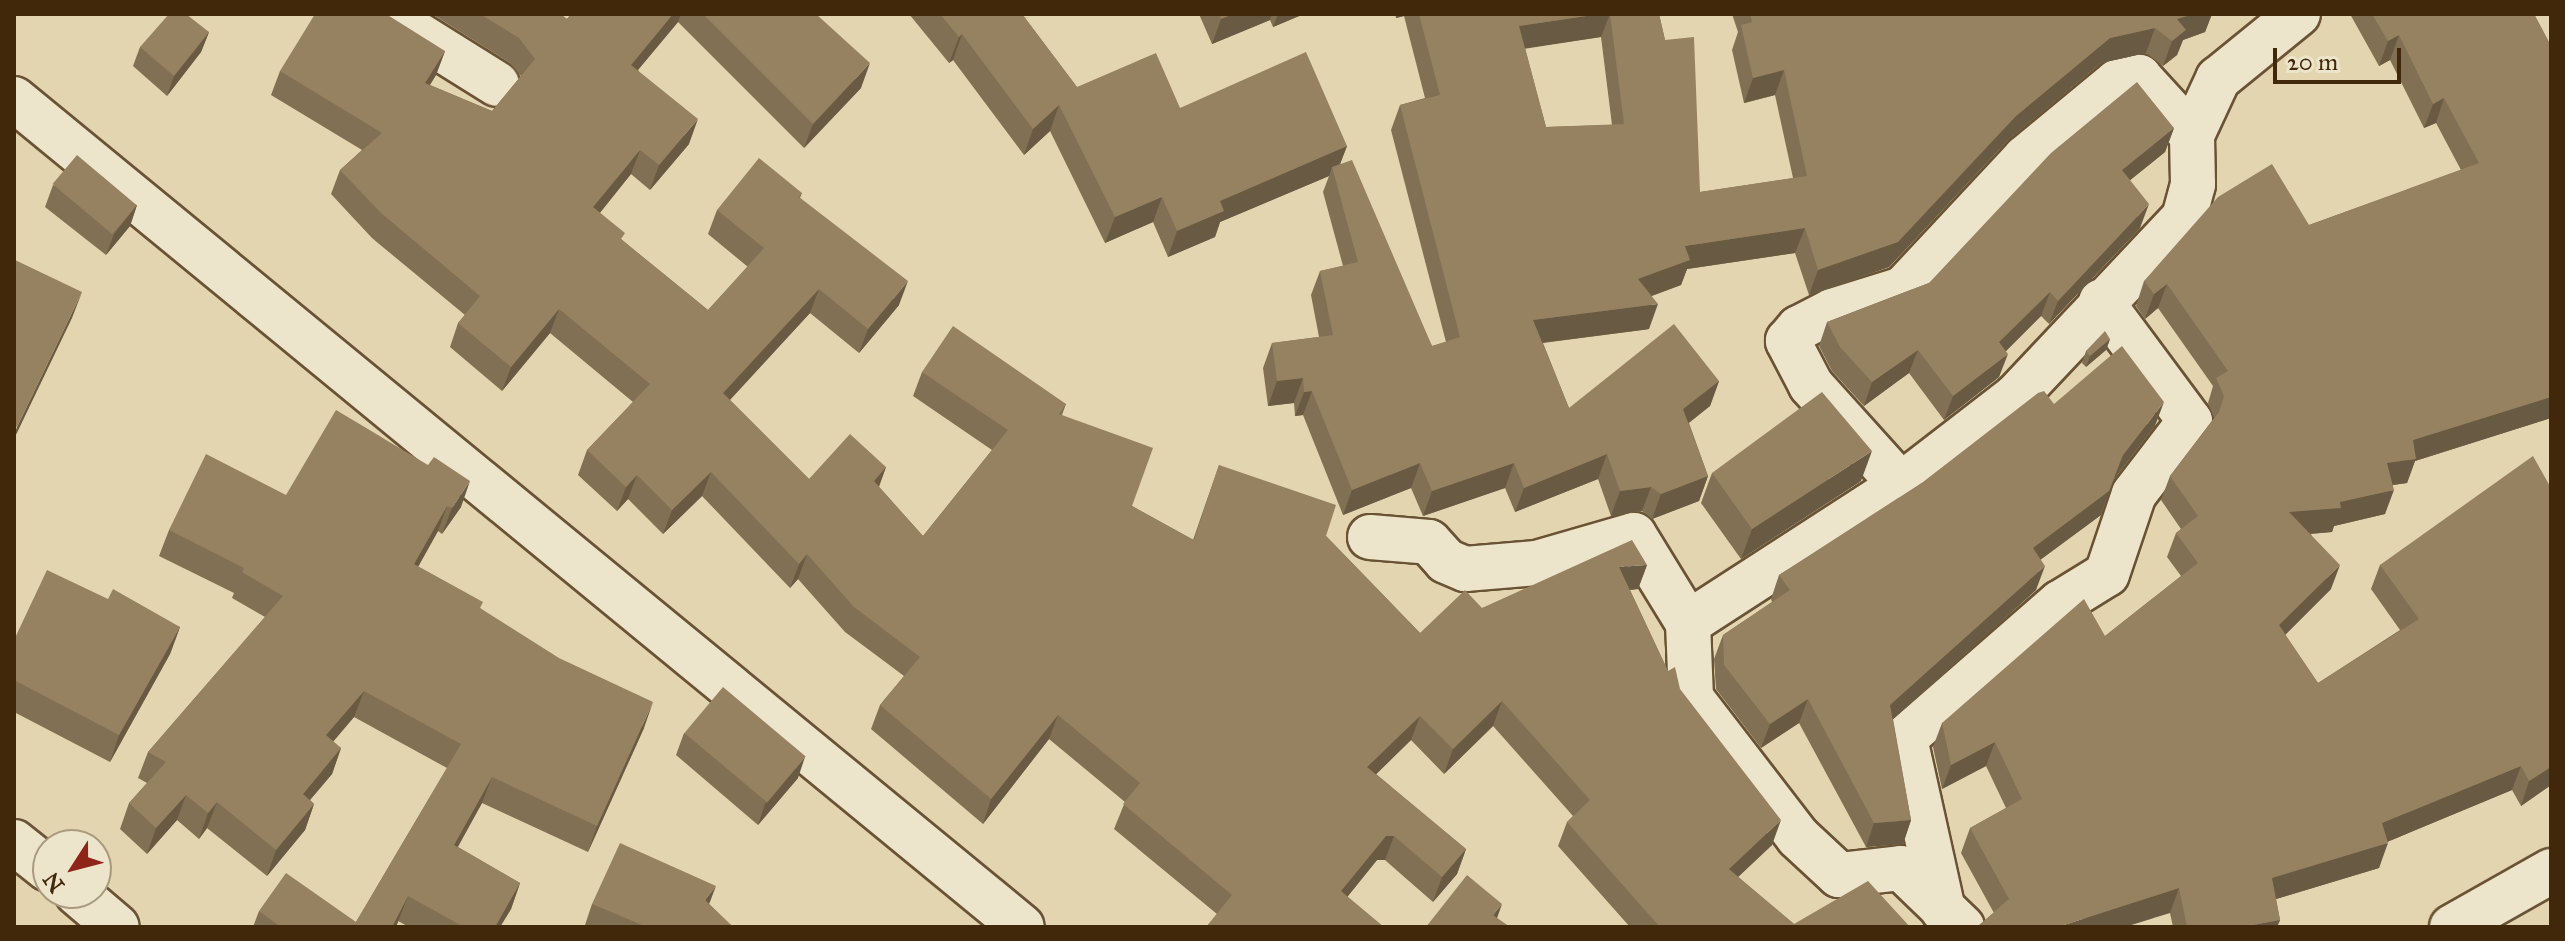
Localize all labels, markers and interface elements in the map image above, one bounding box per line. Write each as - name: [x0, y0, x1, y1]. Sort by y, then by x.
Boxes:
- scale bar: [2277, 32, 2405, 82]
- text: 20 m: [2287, 47, 2338, 77]
- north arrow: [32, 829, 112, 909]
- text: N: [37, 867, 70, 898]

